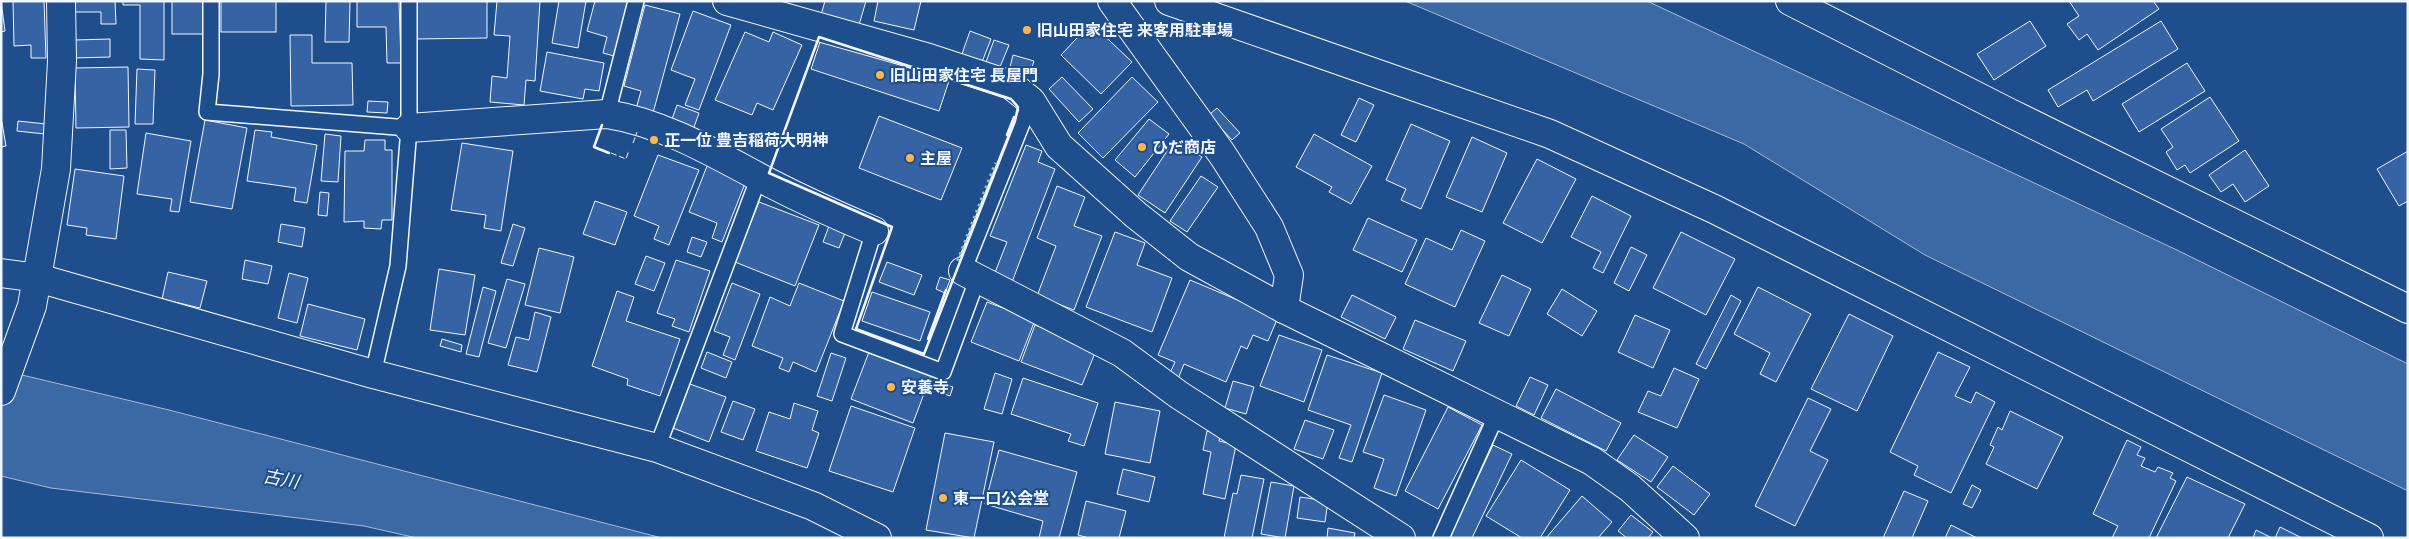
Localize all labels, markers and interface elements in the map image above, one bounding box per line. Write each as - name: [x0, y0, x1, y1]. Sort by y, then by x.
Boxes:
- place label: 旧山田家住宅 来客用駐車場: [1037, 19, 1233, 43]
- marker: 旧山田家住宅 来客用駐車場: [1021, 24, 1033, 36]
- place label: 旧山田家住宅 長屋門: [890, 64, 1038, 88]
- marker: 旧山田家住宅 長屋門: [874, 69, 886, 81]
- place label: 正一位 豊吉稲荷大明神: [664, 129, 828, 153]
- marker: 正一位 豊吉稲荷大明神: [648, 134, 660, 146]
- place label: ひだ商店: [1152, 136, 1216, 160]
- marker: ひだ商店: [1136, 141, 1148, 153]
- place label: 主屋: [920, 147, 952, 171]
- marker: 主屋: [904, 152, 916, 164]
- place label: 安養寺: [901, 376, 949, 400]
- marker: 安養寺: [885, 381, 897, 393]
- water label: 古川: [261, 463, 303, 497]
- place label: 東一口公会堂: [953, 487, 1049, 511]
- marker: 東一口公会堂: [937, 492, 949, 504]

